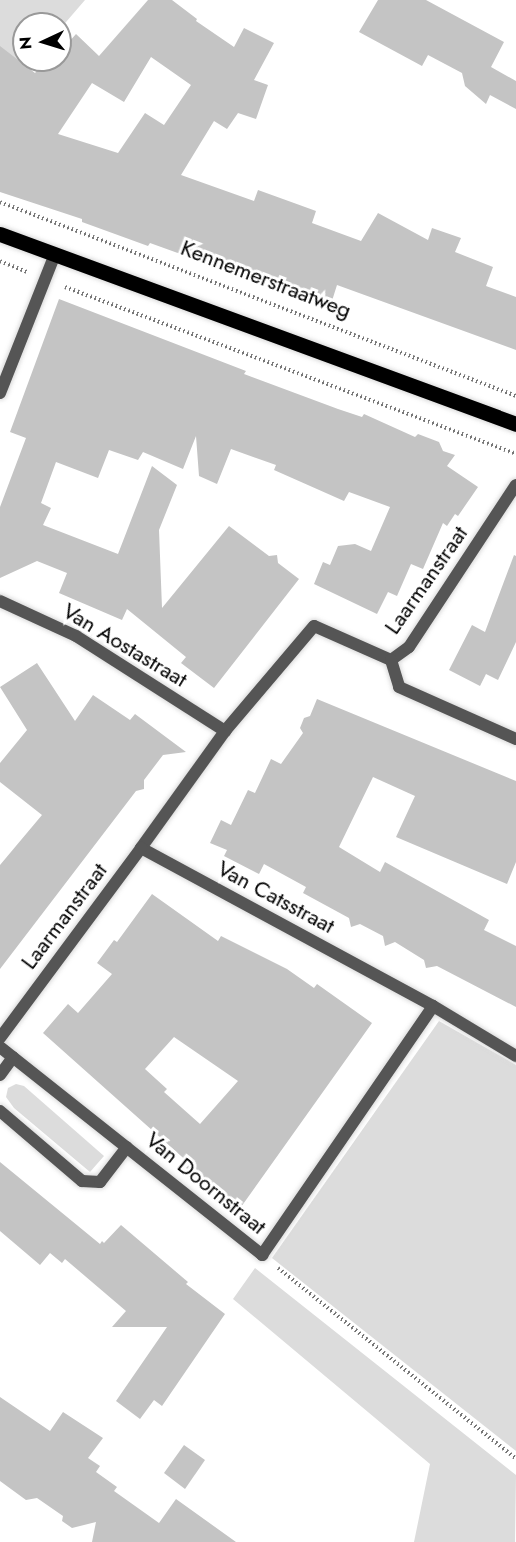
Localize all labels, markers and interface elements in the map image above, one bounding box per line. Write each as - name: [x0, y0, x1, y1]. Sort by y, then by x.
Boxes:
- north arrow: [12, 12, 72, 72]
- text: N: [14, 36, 37, 50]
- street label: Kennemerstraatweg: [177, 234, 355, 324]
- street label: Laarmanstraat: [379, 521, 473, 639]
- street label: Van Aostastraat: [58, 598, 192, 692]
- street label: Van Catsstraat: [213, 855, 339, 939]
- street label: Laarmanstraat: [16, 858, 112, 974]
- street label: Van Doornstraat: [140, 1126, 272, 1240]

